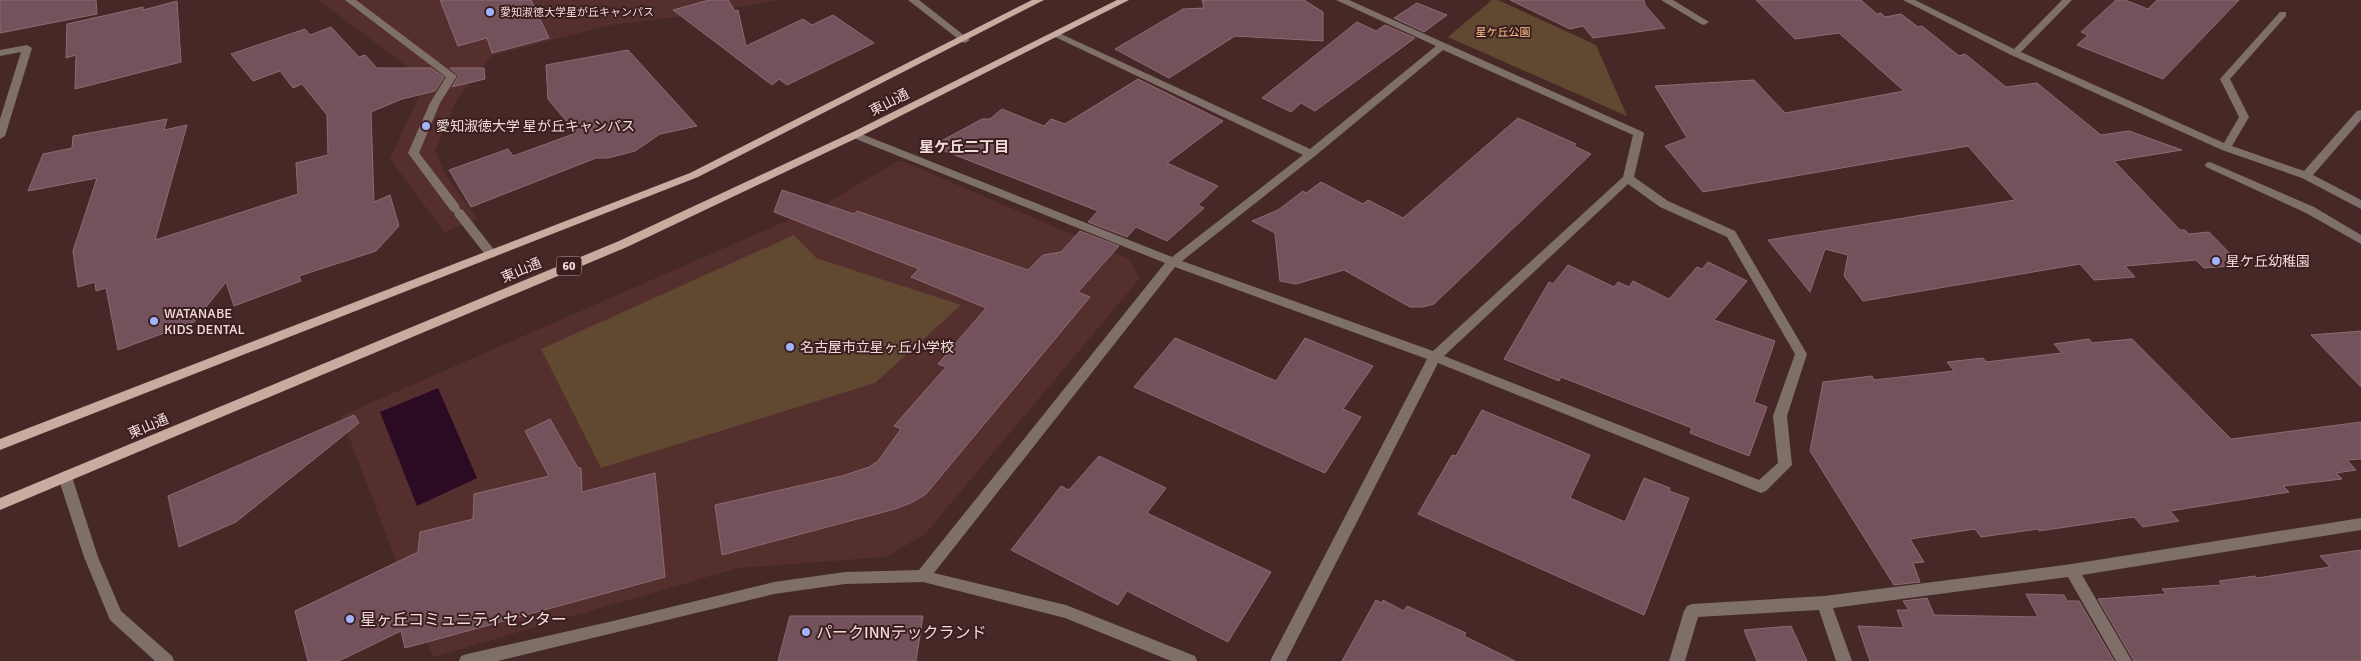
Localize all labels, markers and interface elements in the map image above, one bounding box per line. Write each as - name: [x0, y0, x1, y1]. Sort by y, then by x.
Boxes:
- marker: 愛知淑徳大学星が丘キャンパス: [484, 6, 496, 18]
- place label: 愛知淑徳大学星が丘キャンパス: [500, 6, 654, 19]
- park label: 星ケ丘公園: [1476, 26, 1531, 39]
- street label: 東山通: [867, 85, 912, 120]
- place label: 愛知淑徳大学 星が丘キャンパス: [436, 118, 635, 135]
- marker: 愛知淑徳大学 星が丘キャンパス: [420, 120, 432, 132]
- district label: 星ケ丘二丁目: [919, 138, 1009, 156]
- place label: 星ケ丘幼稚園: [2226, 253, 2310, 270]
- street label: 東山通: [499, 254, 544, 286]
- marker: 星ケ丘幼稚園: [2210, 255, 2222, 267]
- road number: 60: [556, 256, 582, 276]
- place label: WATANABE KIDS DENTAL: [164, 305, 245, 338]
- marker: WATANABE KIDS DENTAL: [148, 315, 160, 327]
- place label: 名古屋市立星ヶ丘小学校: [800, 339, 954, 356]
- marker: 名古屋市立星ヶ丘小学校: [784, 341, 796, 353]
- street label: 東山通: [126, 410, 171, 442]
- place label: 星ヶ丘コミュニティセンター: [360, 610, 567, 630]
- marker: 星ヶ丘コミュニティセンター: [344, 613, 356, 625]
- place label: パークINNテックランド: [816, 623, 986, 643]
- marker: パークINNテックランド: [800, 626, 812, 638]

